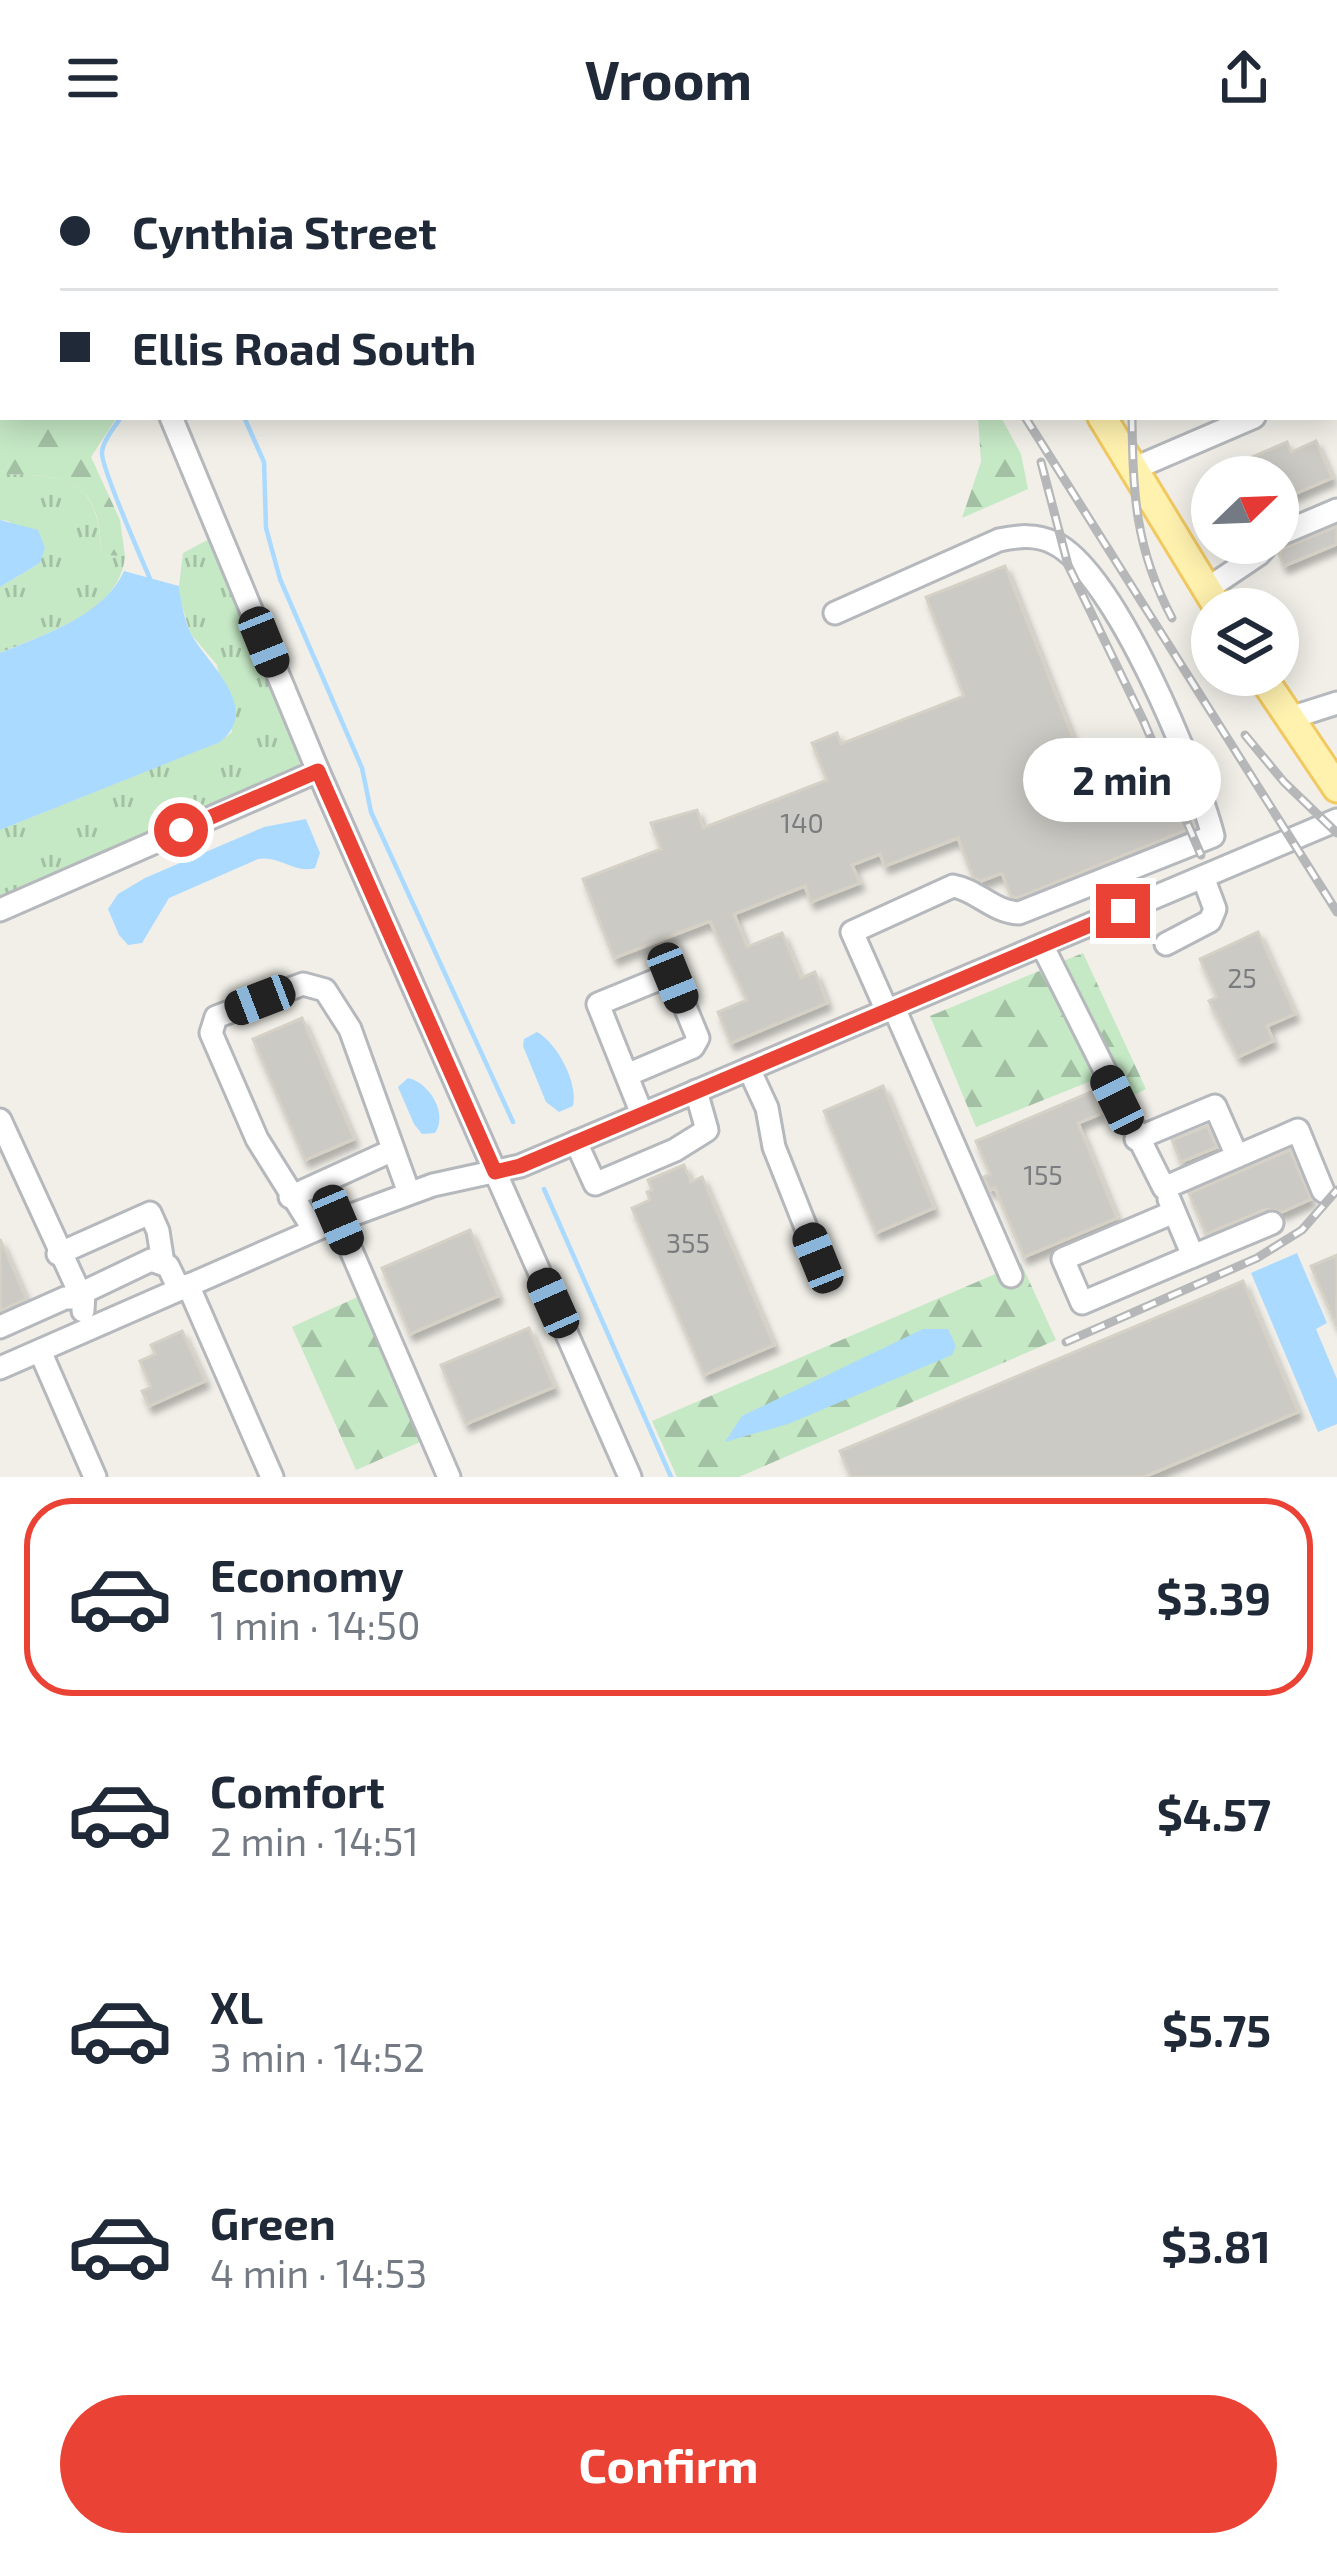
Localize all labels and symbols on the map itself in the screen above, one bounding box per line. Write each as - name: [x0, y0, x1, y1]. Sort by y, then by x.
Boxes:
- north arrow: [1191, 456, 1299, 564]
- car: [234, 602, 294, 682]
- callout: 2 min: [1024, 737, 1222, 821]
- route start: [154, 803, 208, 857]
- house number: 140: [780, 806, 824, 838]
- route end: [1096, 884, 1150, 938]
- car: [643, 938, 703, 1018]
- house number: 25: [1227, 961, 1257, 993]
- car: [220, 970, 300, 1030]
- car: [1085, 1060, 1149, 1140]
- house number: 155: [1023, 1158, 1063, 1190]
- car: [307, 1180, 369, 1260]
- car: [788, 1218, 848, 1298]
- house number: 355: [666, 1226, 710, 1258]
- car: [522, 1263, 584, 1343]

